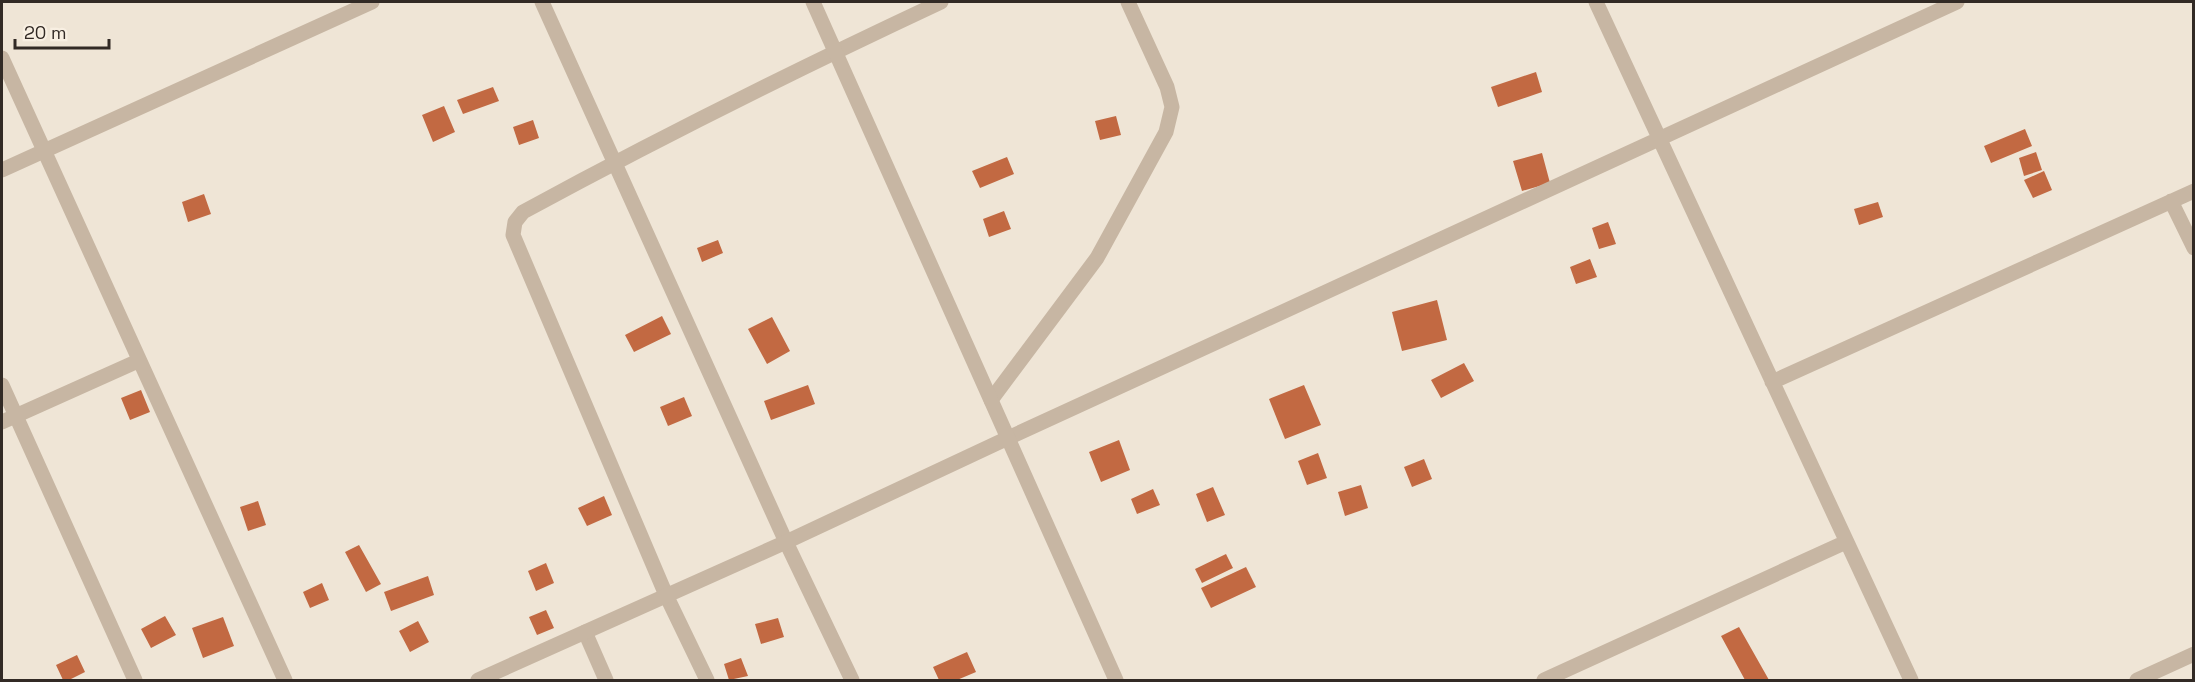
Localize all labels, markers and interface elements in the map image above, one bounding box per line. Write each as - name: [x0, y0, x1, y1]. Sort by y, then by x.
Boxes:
- scale bar: [15, 12, 110, 50]
- text: 20 m: [24, 21, 67, 44]

